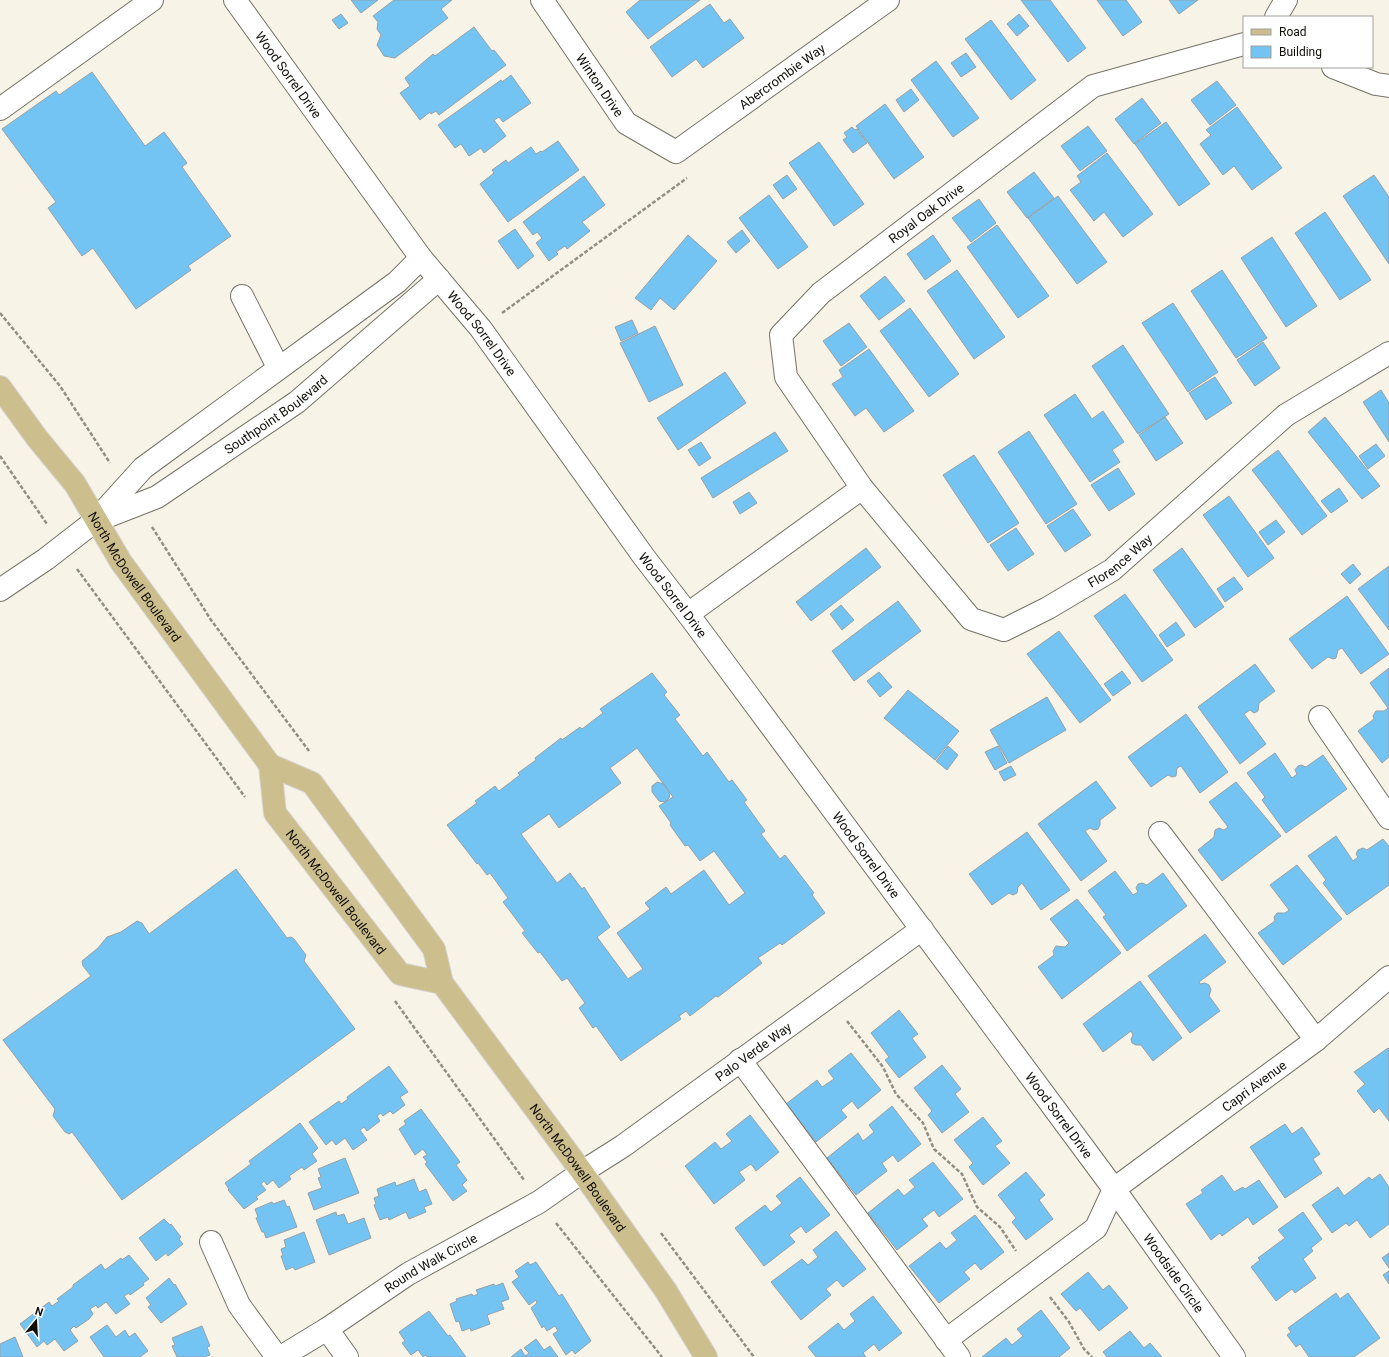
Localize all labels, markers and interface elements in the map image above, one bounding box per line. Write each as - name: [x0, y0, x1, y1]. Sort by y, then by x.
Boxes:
- legend: [1243, 16, 1373, 68]
- text: Road: [1279, 25, 1307, 39]
- street label: Wood Sorrel Drive: [252, 29, 325, 121]
- street label: Abercrombie Way: [736, 41, 828, 112]
- text: Building: [1279, 45, 1322, 59]
- street label: Winton Drive: [573, 51, 627, 120]
- street label: Royal Oak Drive: [886, 180, 967, 246]
- street label: Wood Sorrel Drive: [444, 288, 519, 379]
- street label: Southpoint Boulevard: [222, 372, 331, 457]
- street label: North McDowell Boulevard: [85, 509, 184, 645]
- street label: Florence Way: [1085, 531, 1155, 591]
- street label: Wood Sorrel Drive: [635, 550, 710, 641]
- street label: Wood Sorrel Drive: [829, 809, 903, 901]
- street label: North McDowell Boulevard: [283, 827, 389, 958]
- street label: Palo Verde Way: [713, 1019, 794, 1085]
- street label: Capri Avenue: [1219, 1057, 1289, 1115]
- street label: Wood Sorrel Drive: [1022, 1070, 1096, 1161]
- street label: North McDowell Boulevard: [526, 1101, 629, 1235]
- street label: Round Walk Circle: [382, 1230, 480, 1296]
- street label: Woodside Circle: [1140, 1231, 1207, 1316]
- north arrow: [16, 1301, 56, 1341]
- text: N: [33, 1305, 45, 1319]

